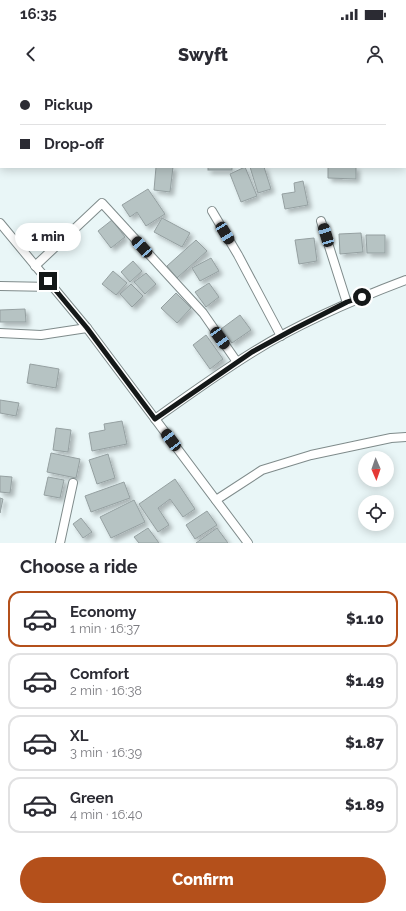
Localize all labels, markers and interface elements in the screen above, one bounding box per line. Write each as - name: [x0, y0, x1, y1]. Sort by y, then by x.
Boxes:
- text: 16:35: [20, 5, 57, 23]
- icon: back: [20, 43, 42, 65]
- icon: person: [364, 43, 386, 65]
- text: Swyft: [178, 44, 228, 65]
- text: Pickup: [44, 96, 93, 114]
- text: Drop-off: [44, 135, 104, 153]
- car: [214, 220, 236, 246]
- car: [317, 222, 335, 248]
- callout: 1 min: [15, 223, 81, 251]
- text: 1 min: [31, 229, 65, 244]
- car: [130, 234, 154, 260]
- route end: [39, 272, 57, 290]
- route start: [353, 288, 371, 306]
- car: [208, 325, 232, 351]
- car: [159, 427, 183, 453]
- north arrow: [358, 451, 394, 487]
- map controls: [358, 451, 394, 531]
- button: locate: [358, 495, 394, 531]
- text: Choose a ride: [20, 556, 138, 577]
- icon: car: [22, 601, 58, 637]
- text: Economy: [70, 603, 137, 621]
- text: $1.10: [346, 610, 384, 628]
- text: 1 min · 16:37: [70, 621, 140, 636]
- icon: car: [22, 663, 58, 699]
- text: Comfort: [70, 665, 129, 683]
- text: $1.49: [346, 672, 384, 690]
- text: 2 min · 16:38: [70, 683, 142, 698]
- icon: car: [22, 725, 58, 761]
- text: XL: [70, 727, 88, 745]
- text: $1.87: [345, 734, 384, 752]
- text: 3 min · 16:39: [70, 745, 142, 760]
- icon: car: [22, 787, 58, 823]
- text: Green: [70, 789, 114, 807]
- text: $1.89: [345, 796, 384, 814]
- text: 4 min · 16:40: [70, 807, 143, 822]
- button: Confirm: [20, 857, 386, 903]

